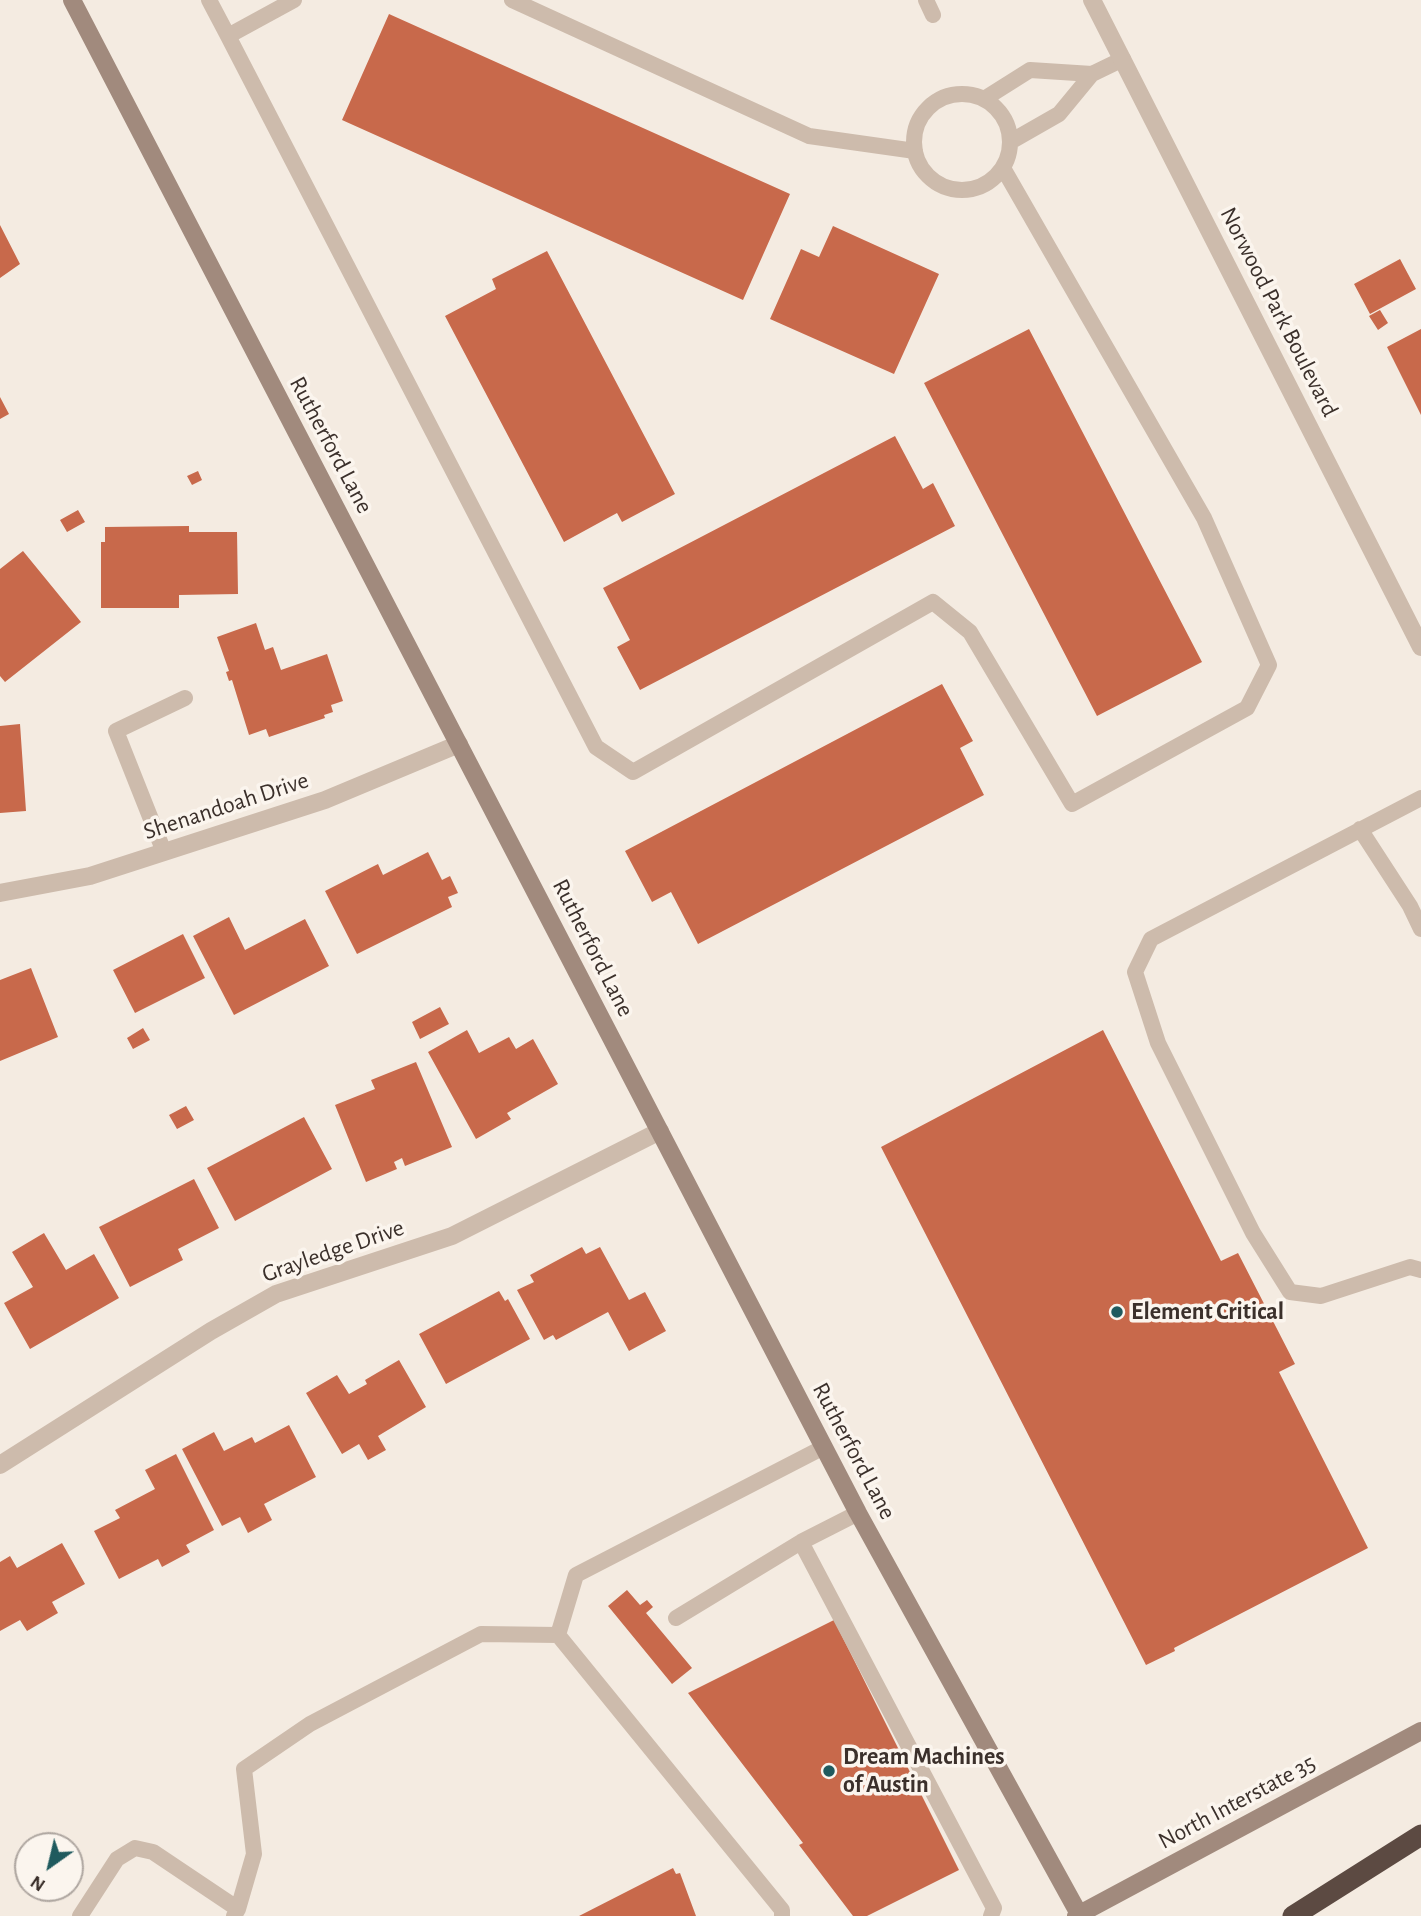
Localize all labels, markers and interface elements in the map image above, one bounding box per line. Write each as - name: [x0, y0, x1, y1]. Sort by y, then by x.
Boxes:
- street label: Norwood Park Boulevard: [1214, 202, 1344, 422]
- street label: Rutherford Lane: [283, 372, 379, 518]
- street label: Shenandoah Drive: [140, 766, 312, 846]
- street label: Rutherford Lane: [546, 874, 640, 1022]
- street label: Grayledge Drive: [258, 1213, 408, 1289]
- place label: Element Critical: [1131, 1298, 1284, 1326]
- marker: Element Critical: [1109, 1304, 1125, 1320]
- street label: Rutherford Lane: [806, 1378, 902, 1524]
- place label: Dream Machines of Austin: [843, 1743, 1005, 1799]
- street label: North Interstate 35: [1153, 1748, 1321, 1856]
- marker: Dream Machines of Austin: [821, 1763, 837, 1779]
- north arrow: [14, 1832, 84, 1902]
- text: N: [27, 1872, 49, 1895]

